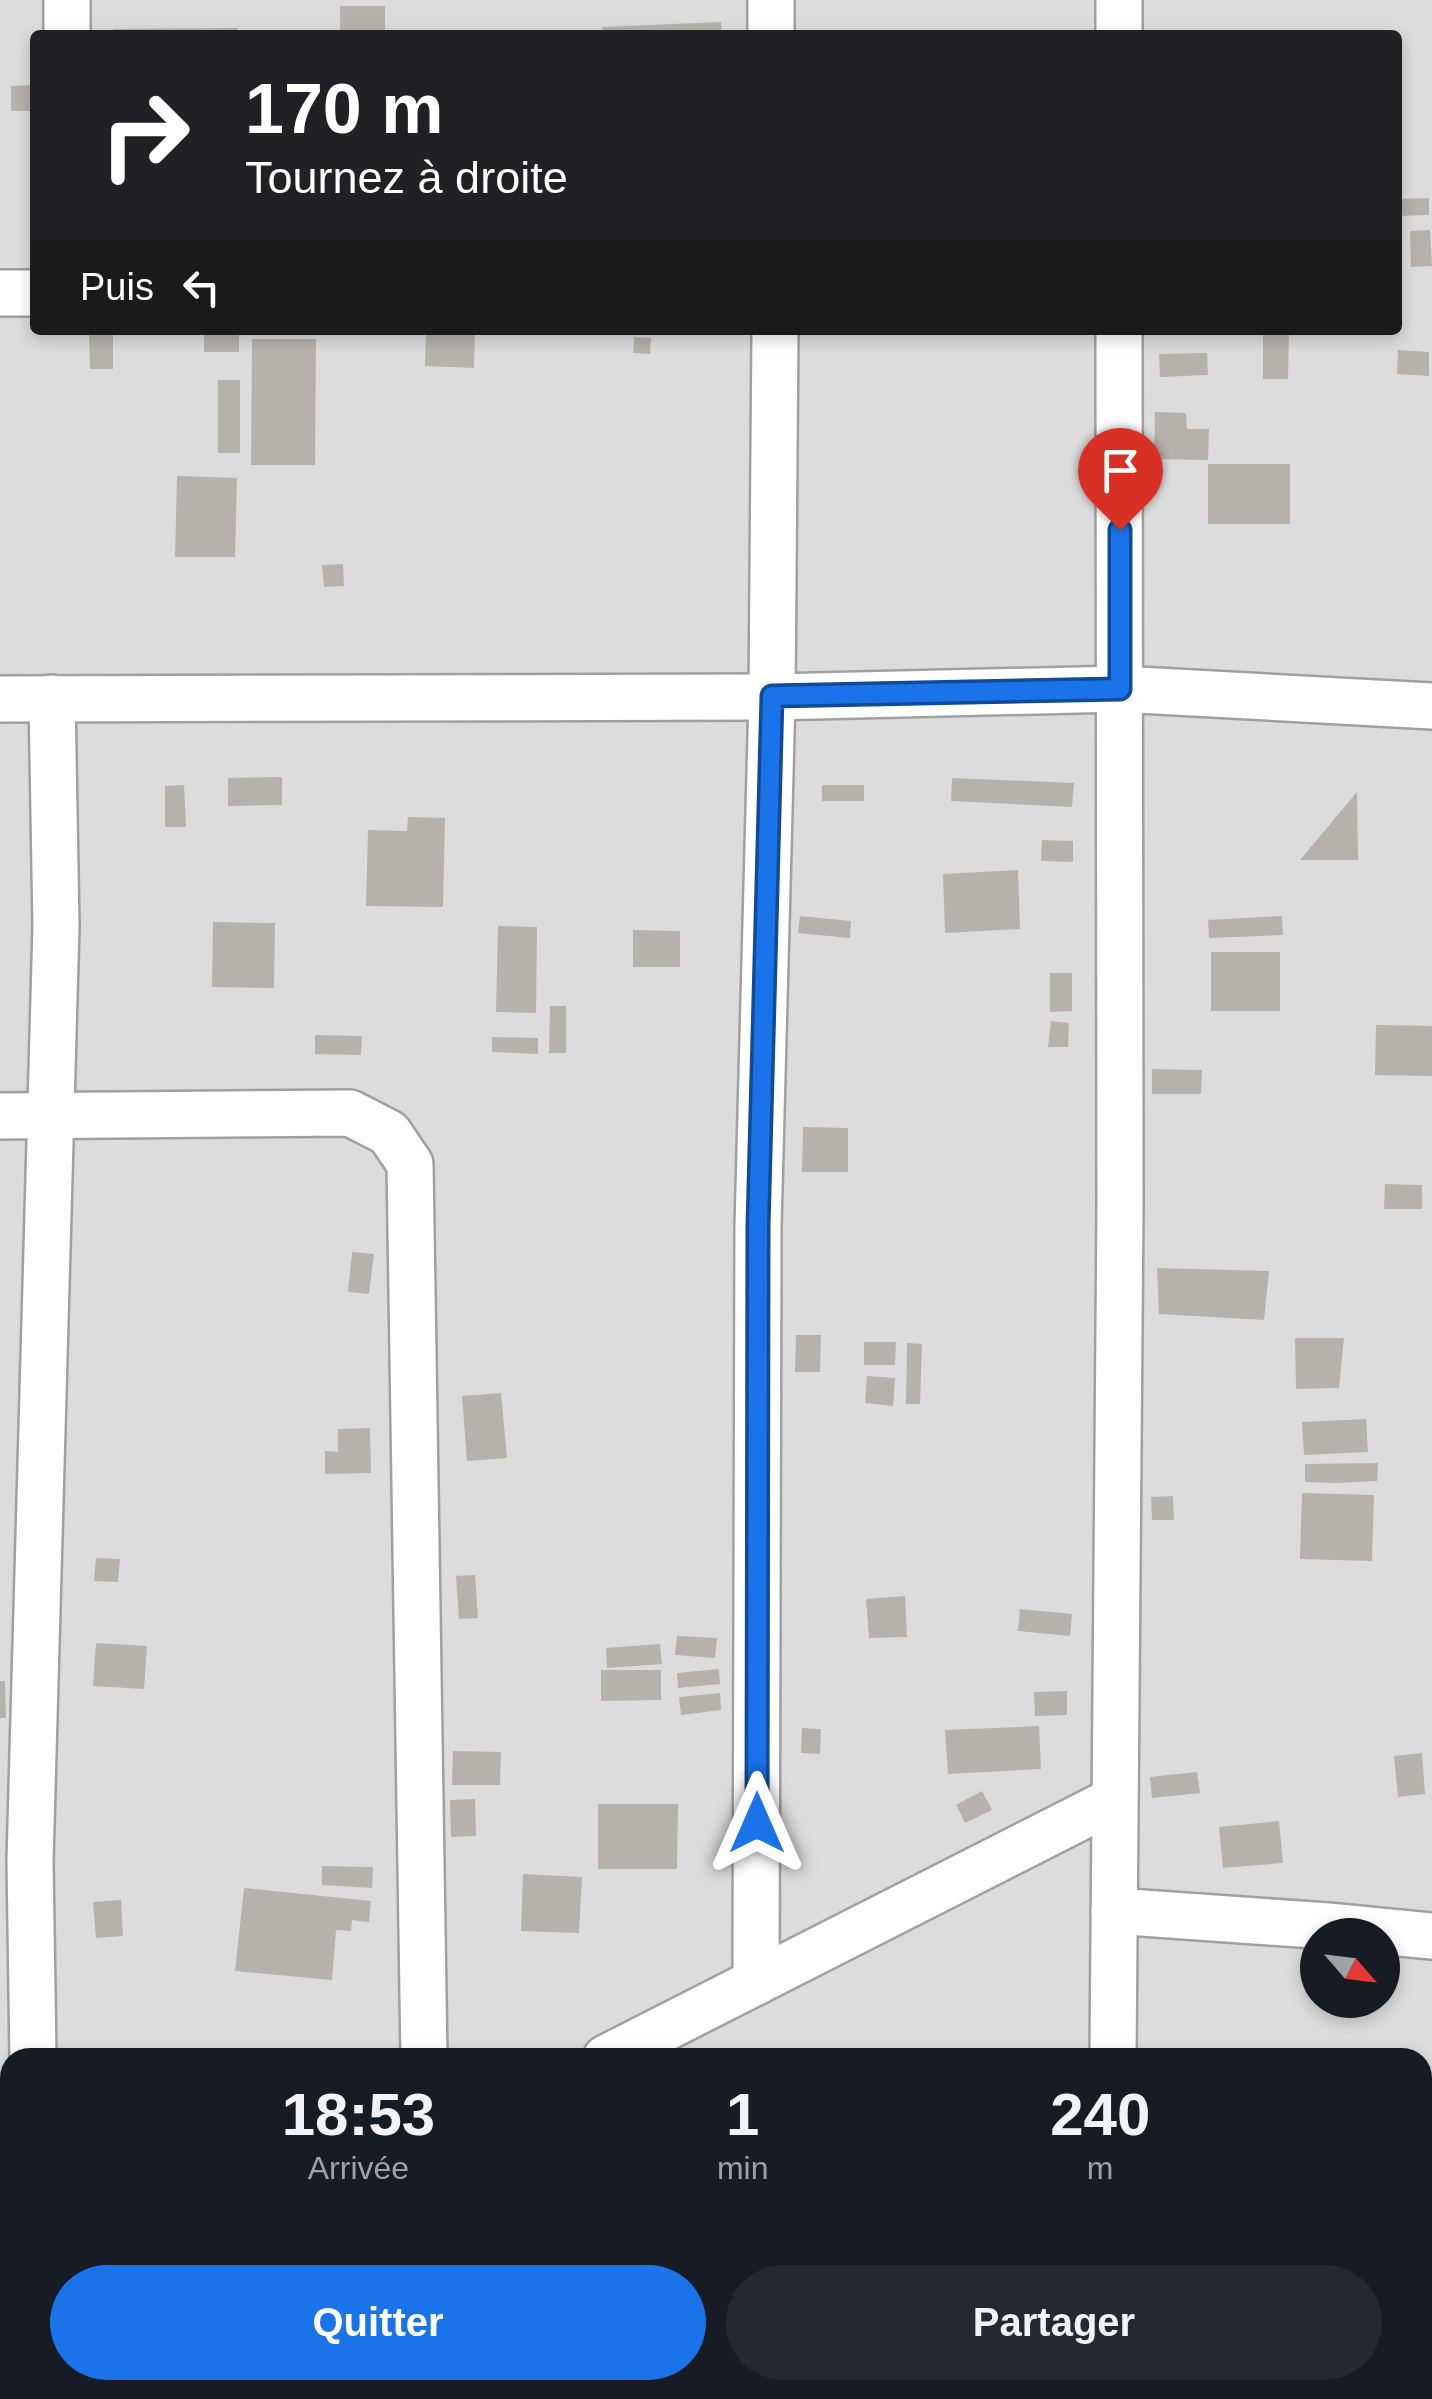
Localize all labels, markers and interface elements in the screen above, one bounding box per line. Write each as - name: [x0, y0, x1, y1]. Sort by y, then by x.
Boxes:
- icon: right: [80, 70, 210, 200]
- text: 170 m: [245, 70, 443, 148]
- text: Tournez à droite: [245, 152, 568, 203]
- icon: left: [174, 260, 229, 315]
- text: Puis: [80, 266, 154, 308]
- pin: [1078, 428, 1163, 531]
- icon: arrive: [1093, 443, 1148, 498]
- position arrow: [705, 1771, 809, 1875]
- north arrow: [1300, 1918, 1400, 2018]
- map controls: [1300, 1918, 1400, 2018]
- text: 18:53: [282, 2081, 435, 2148]
- text: 1: [726, 2081, 759, 2148]
- text: 240: [1050, 2081, 1150, 2148]
- text: Arrivée: [308, 2150, 409, 2186]
- text: min: [717, 2150, 768, 2186]
- text: m: [1087, 2150, 1114, 2186]
- button: Quitter: [50, 2265, 706, 2380]
- button: Partager: [726, 2265, 1382, 2380]

